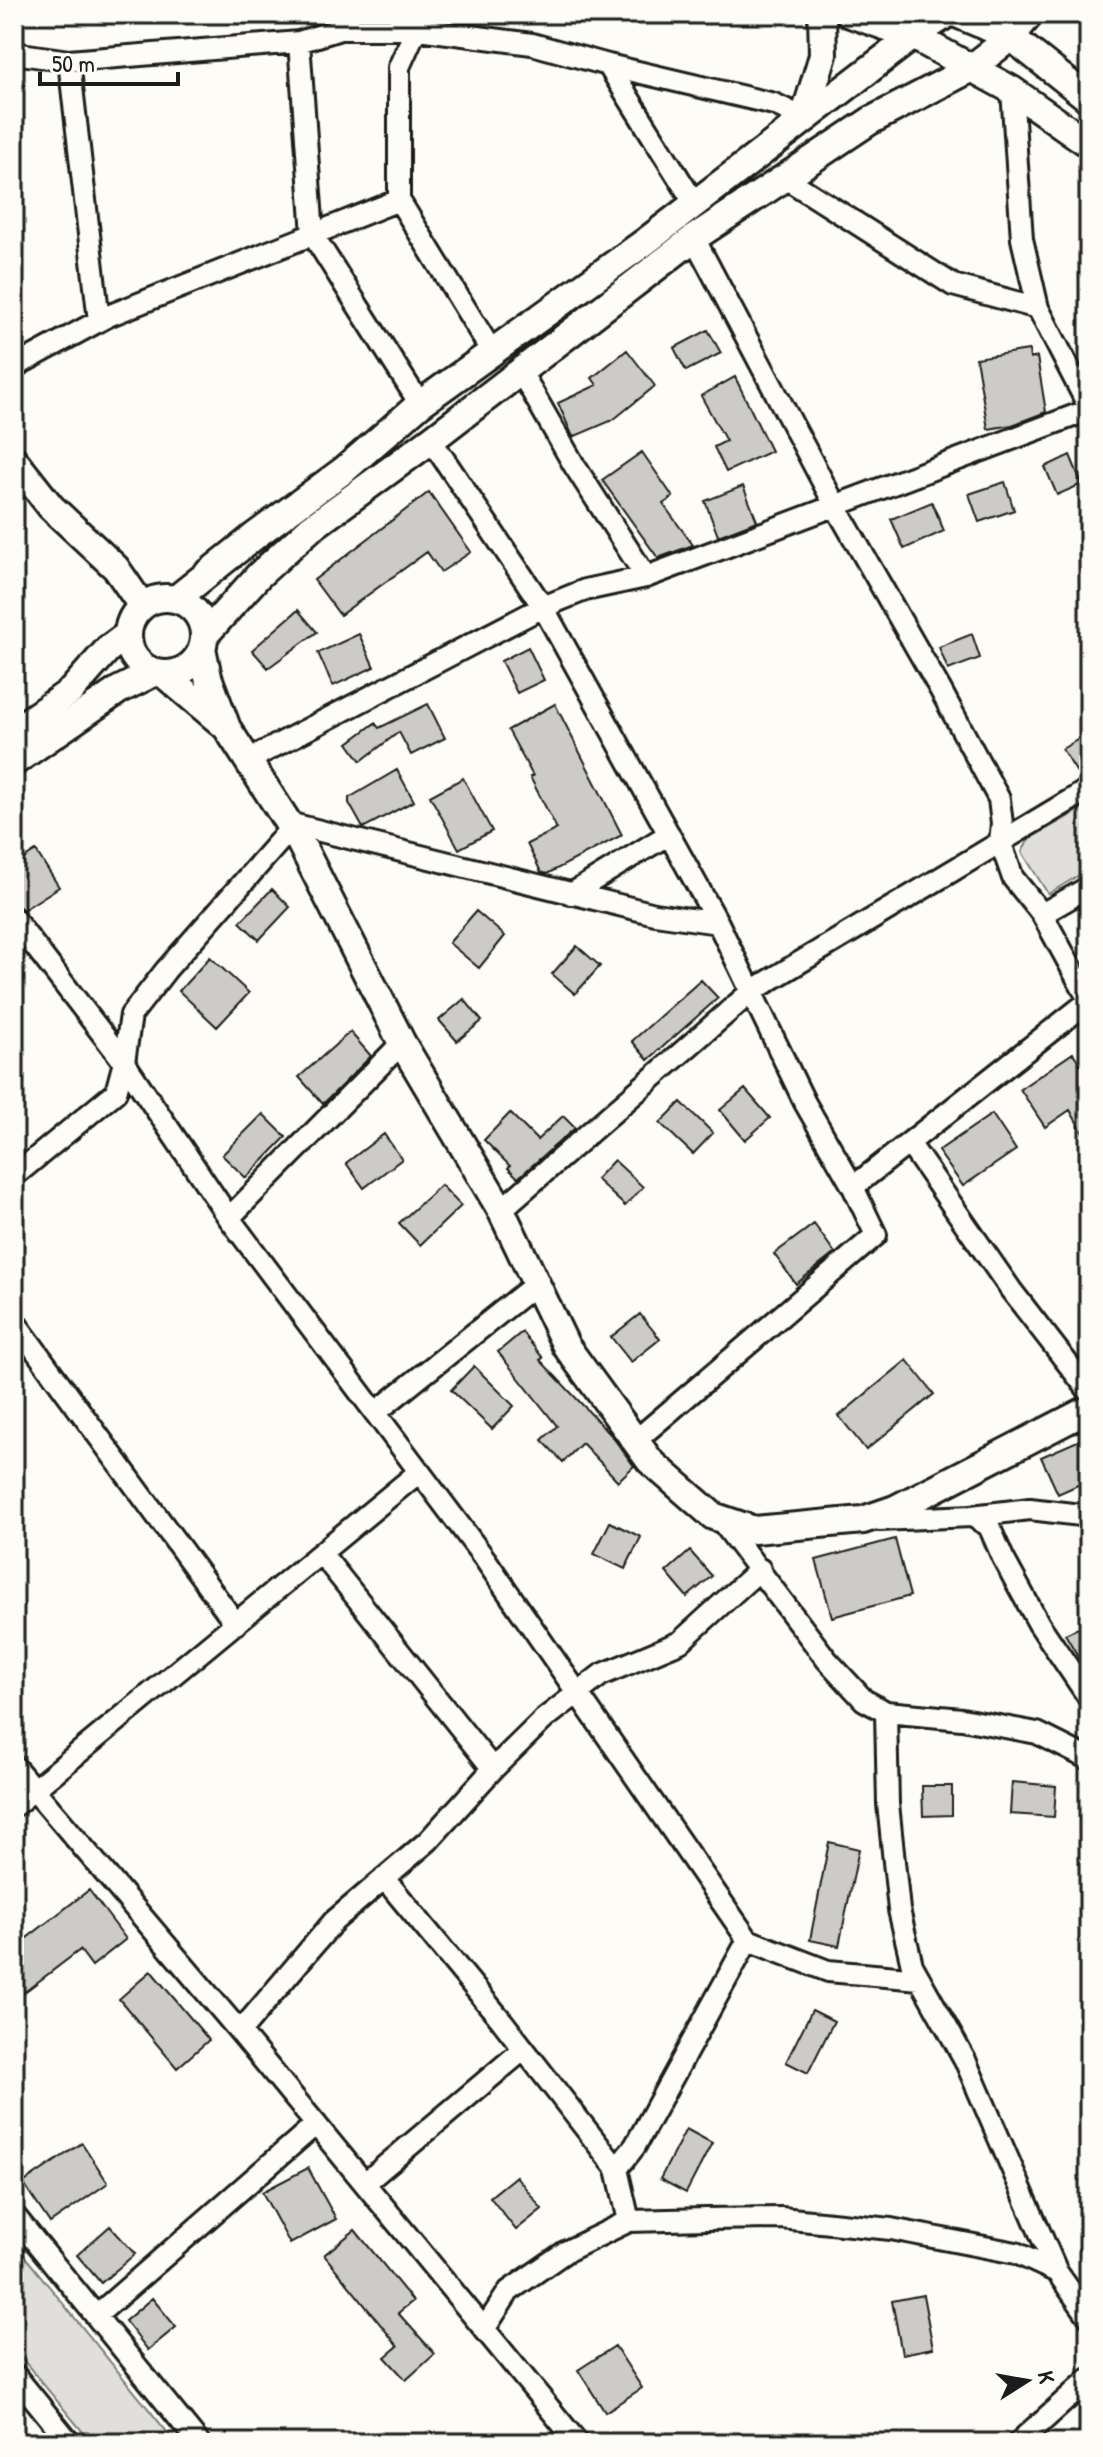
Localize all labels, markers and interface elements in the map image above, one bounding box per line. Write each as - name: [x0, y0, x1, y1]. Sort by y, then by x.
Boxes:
- scale bar: [40, 36, 178, 86]
- text: 50 m: [52, 47, 95, 79]
- north arrow: [987, 2341, 1067, 2421]
- text: K: [1031, 2369, 1063, 2386]

